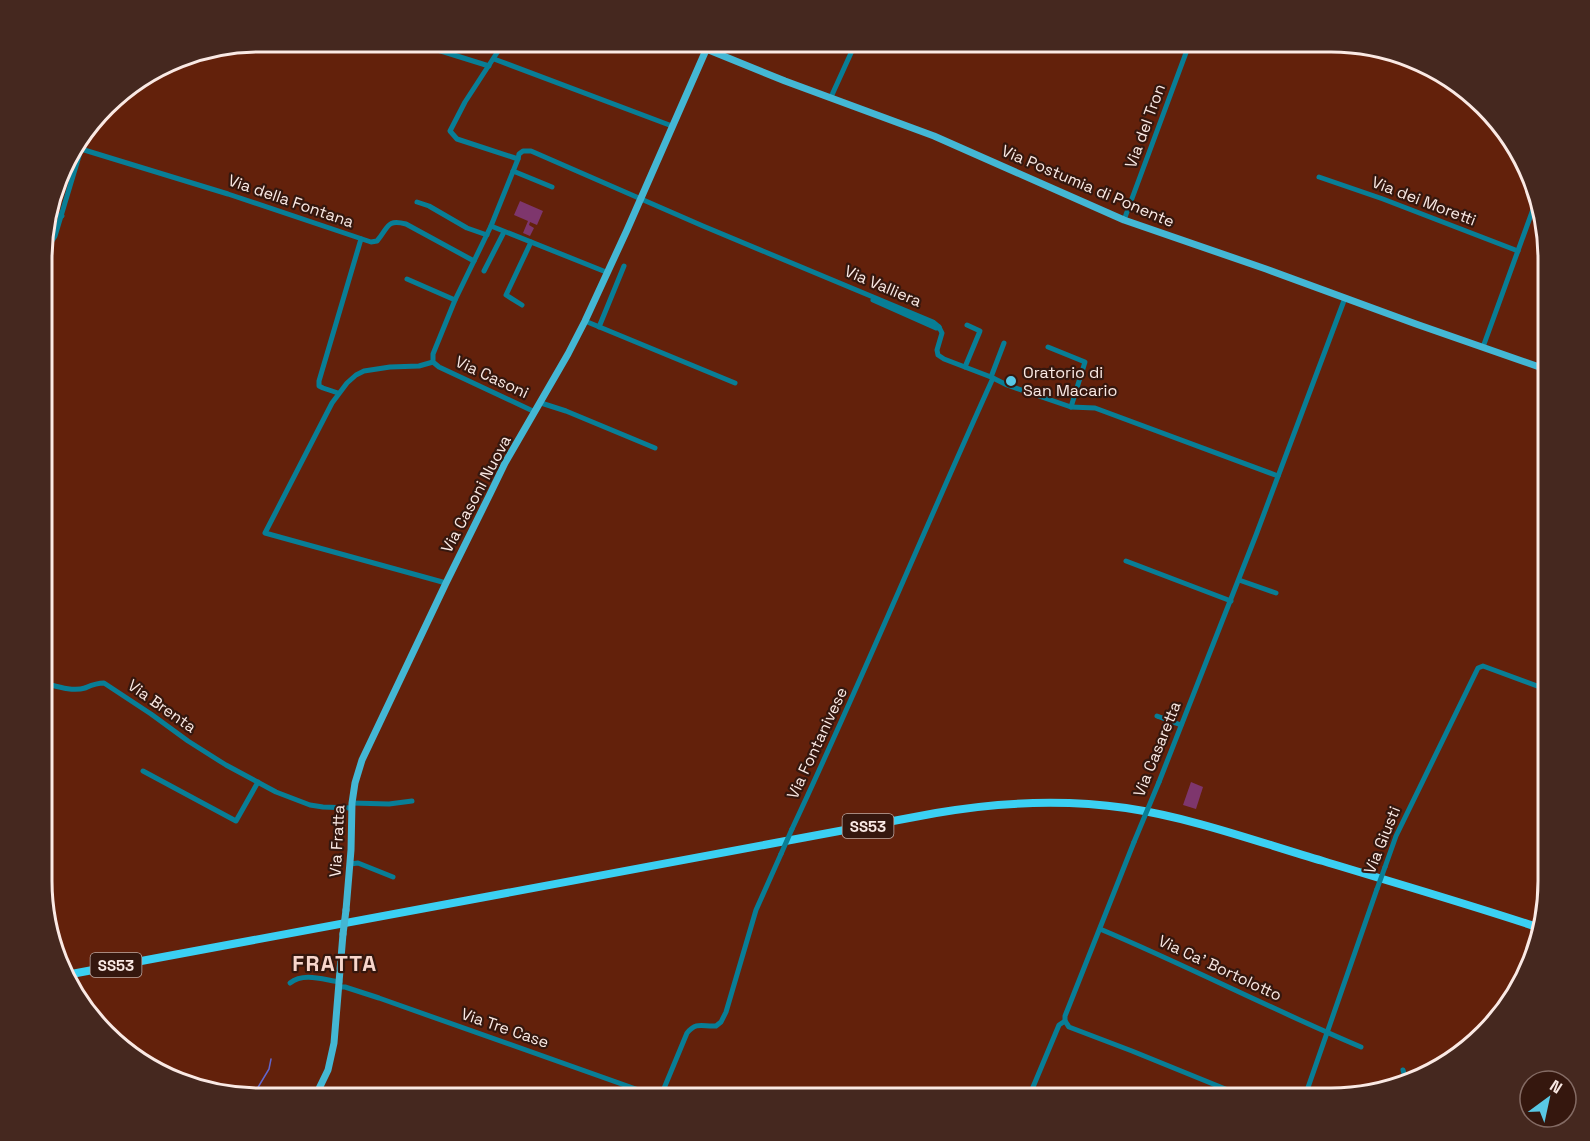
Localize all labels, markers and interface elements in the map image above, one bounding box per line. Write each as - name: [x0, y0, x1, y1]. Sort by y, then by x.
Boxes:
- street label: Via del Tron: [1120, 81, 1170, 171]
- street label: Via Postumia di Ponente: [998, 140, 1178, 232]
- street label: Via della Fontana: [225, 170, 357, 232]
- street label: Via dei Moretti: [1369, 171, 1479, 231]
- street label: Via Valliera: [841, 260, 925, 312]
- street label: Via Casoni: [452, 351, 532, 403]
- place label: Oratorio di San Macario: [1023, 362, 1117, 401]
- marker: Oratorio di San Macario: [1004, 374, 1018, 388]
- street label: Via Casoni Nuova: [436, 432, 516, 556]
- street label: Via Brenta: [124, 675, 200, 737]
- street label: Via Fontanivese: [782, 684, 852, 802]
- street label: Via Casaretta: [1128, 698, 1186, 800]
- street label: Via Giusti: [1359, 803, 1405, 877]
- street label: Via Fratta: [325, 804, 349, 878]
- road number: SS53: [842, 814, 894, 838]
- street label: Via Ca' Bortolotto: [1155, 930, 1285, 1006]
- district label: FRATTA: [292, 949, 378, 977]
- road number: SS53: [90, 953, 142, 977]
- street label: Via Tre Case: [458, 1003, 552, 1053]
- north arrow: [1518, 1069, 1578, 1129]
- text: N: [1546, 1075, 1566, 1099]

